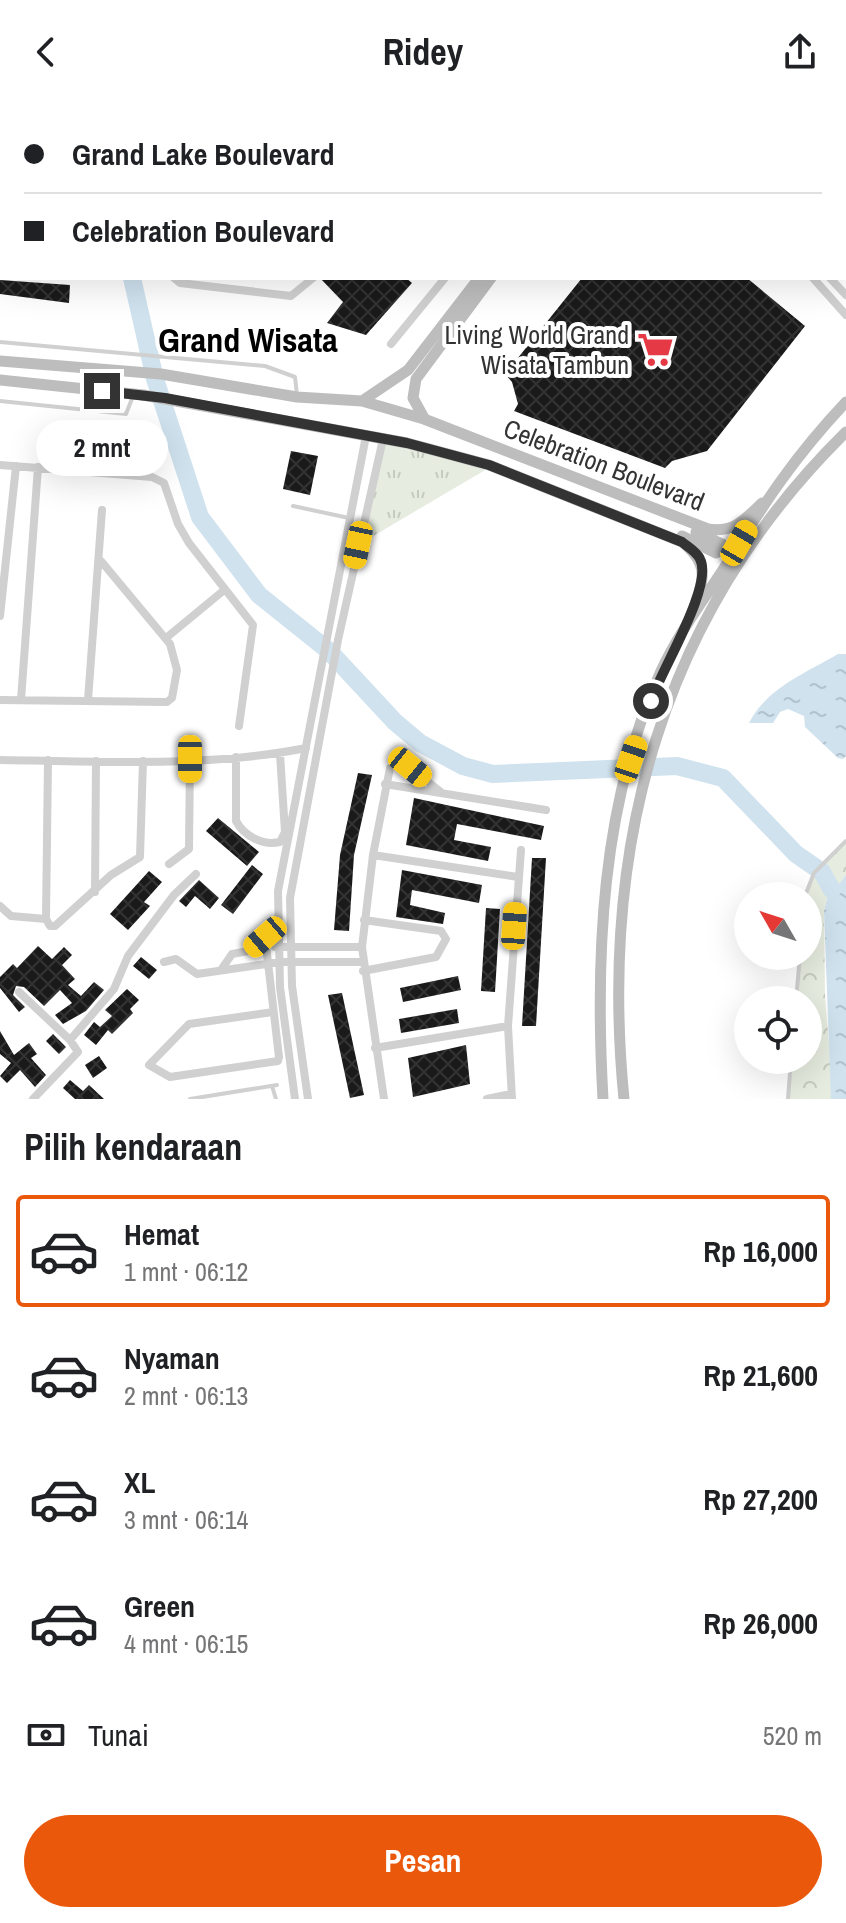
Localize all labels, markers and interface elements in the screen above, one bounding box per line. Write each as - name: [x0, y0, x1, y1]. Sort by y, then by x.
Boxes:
- text: Ridey: [383, 28, 463, 76]
- icon: back: [24, 30, 68, 74]
- icon: share: [778, 30, 822, 74]
- text: Grand Lake Boulevard: [72, 134, 335, 174]
- text: Celebration Boulevard: [72, 211, 334, 251]
- district label: Grand Wisata: [158, 317, 338, 363]
- place label: Living World Grand Wisata Tambun: [445, 317, 629, 382]
- supermarket icon: Living World Grand Wisata Tambun: [636, 331, 674, 369]
- route end: [84, 373, 120, 409]
- street label: Celebration Boulevard: [499, 410, 709, 519]
- callout: 2 mnt: [36, 419, 168, 475]
- text: 2 mnt: [74, 430, 130, 465]
- car: [717, 516, 761, 570]
- car: [341, 519, 375, 571]
- route start: [633, 683, 669, 719]
- car: [612, 732, 650, 786]
- car: [178, 735, 202, 783]
- car: [384, 743, 436, 791]
- north arrow: [734, 882, 822, 970]
- map controls: [734, 882, 822, 1074]
- car: [500, 901, 528, 951]
- car: [239, 912, 291, 962]
- button: locate: [734, 986, 822, 1074]
- text: Pilih kendaraan: [24, 1123, 242, 1171]
- text: Hemat: [124, 1214, 199, 1254]
- icon: car: [28, 1215, 100, 1287]
- text: Rp 16,000: [703, 1231, 818, 1271]
- text: 1 mnt · 06:12: [124, 1254, 248, 1289]
- text: Nyaman: [124, 1338, 220, 1378]
- icon: car: [28, 1339, 100, 1411]
- text: Rp 21,600: [703, 1355, 818, 1395]
- text: 2 mnt · 06:13: [124, 1378, 248, 1413]
- text: XL: [124, 1462, 155, 1502]
- icon: car: [28, 1463, 100, 1535]
- text: Rp 27,200: [703, 1479, 818, 1519]
- text: 3 mnt · 06:14: [124, 1502, 248, 1537]
- text: Green: [124, 1586, 195, 1626]
- icon: car: [28, 1587, 100, 1659]
- text: Rp 26,000: [703, 1603, 818, 1643]
- text: 4 mnt · 06:15: [124, 1626, 248, 1661]
- icon: cash: [24, 1713, 68, 1757]
- text: Tunai: [88, 1715, 149, 1755]
- text: 520 m: [763, 1718, 822, 1753]
- button: Pesan: [24, 1815, 822, 1907]

